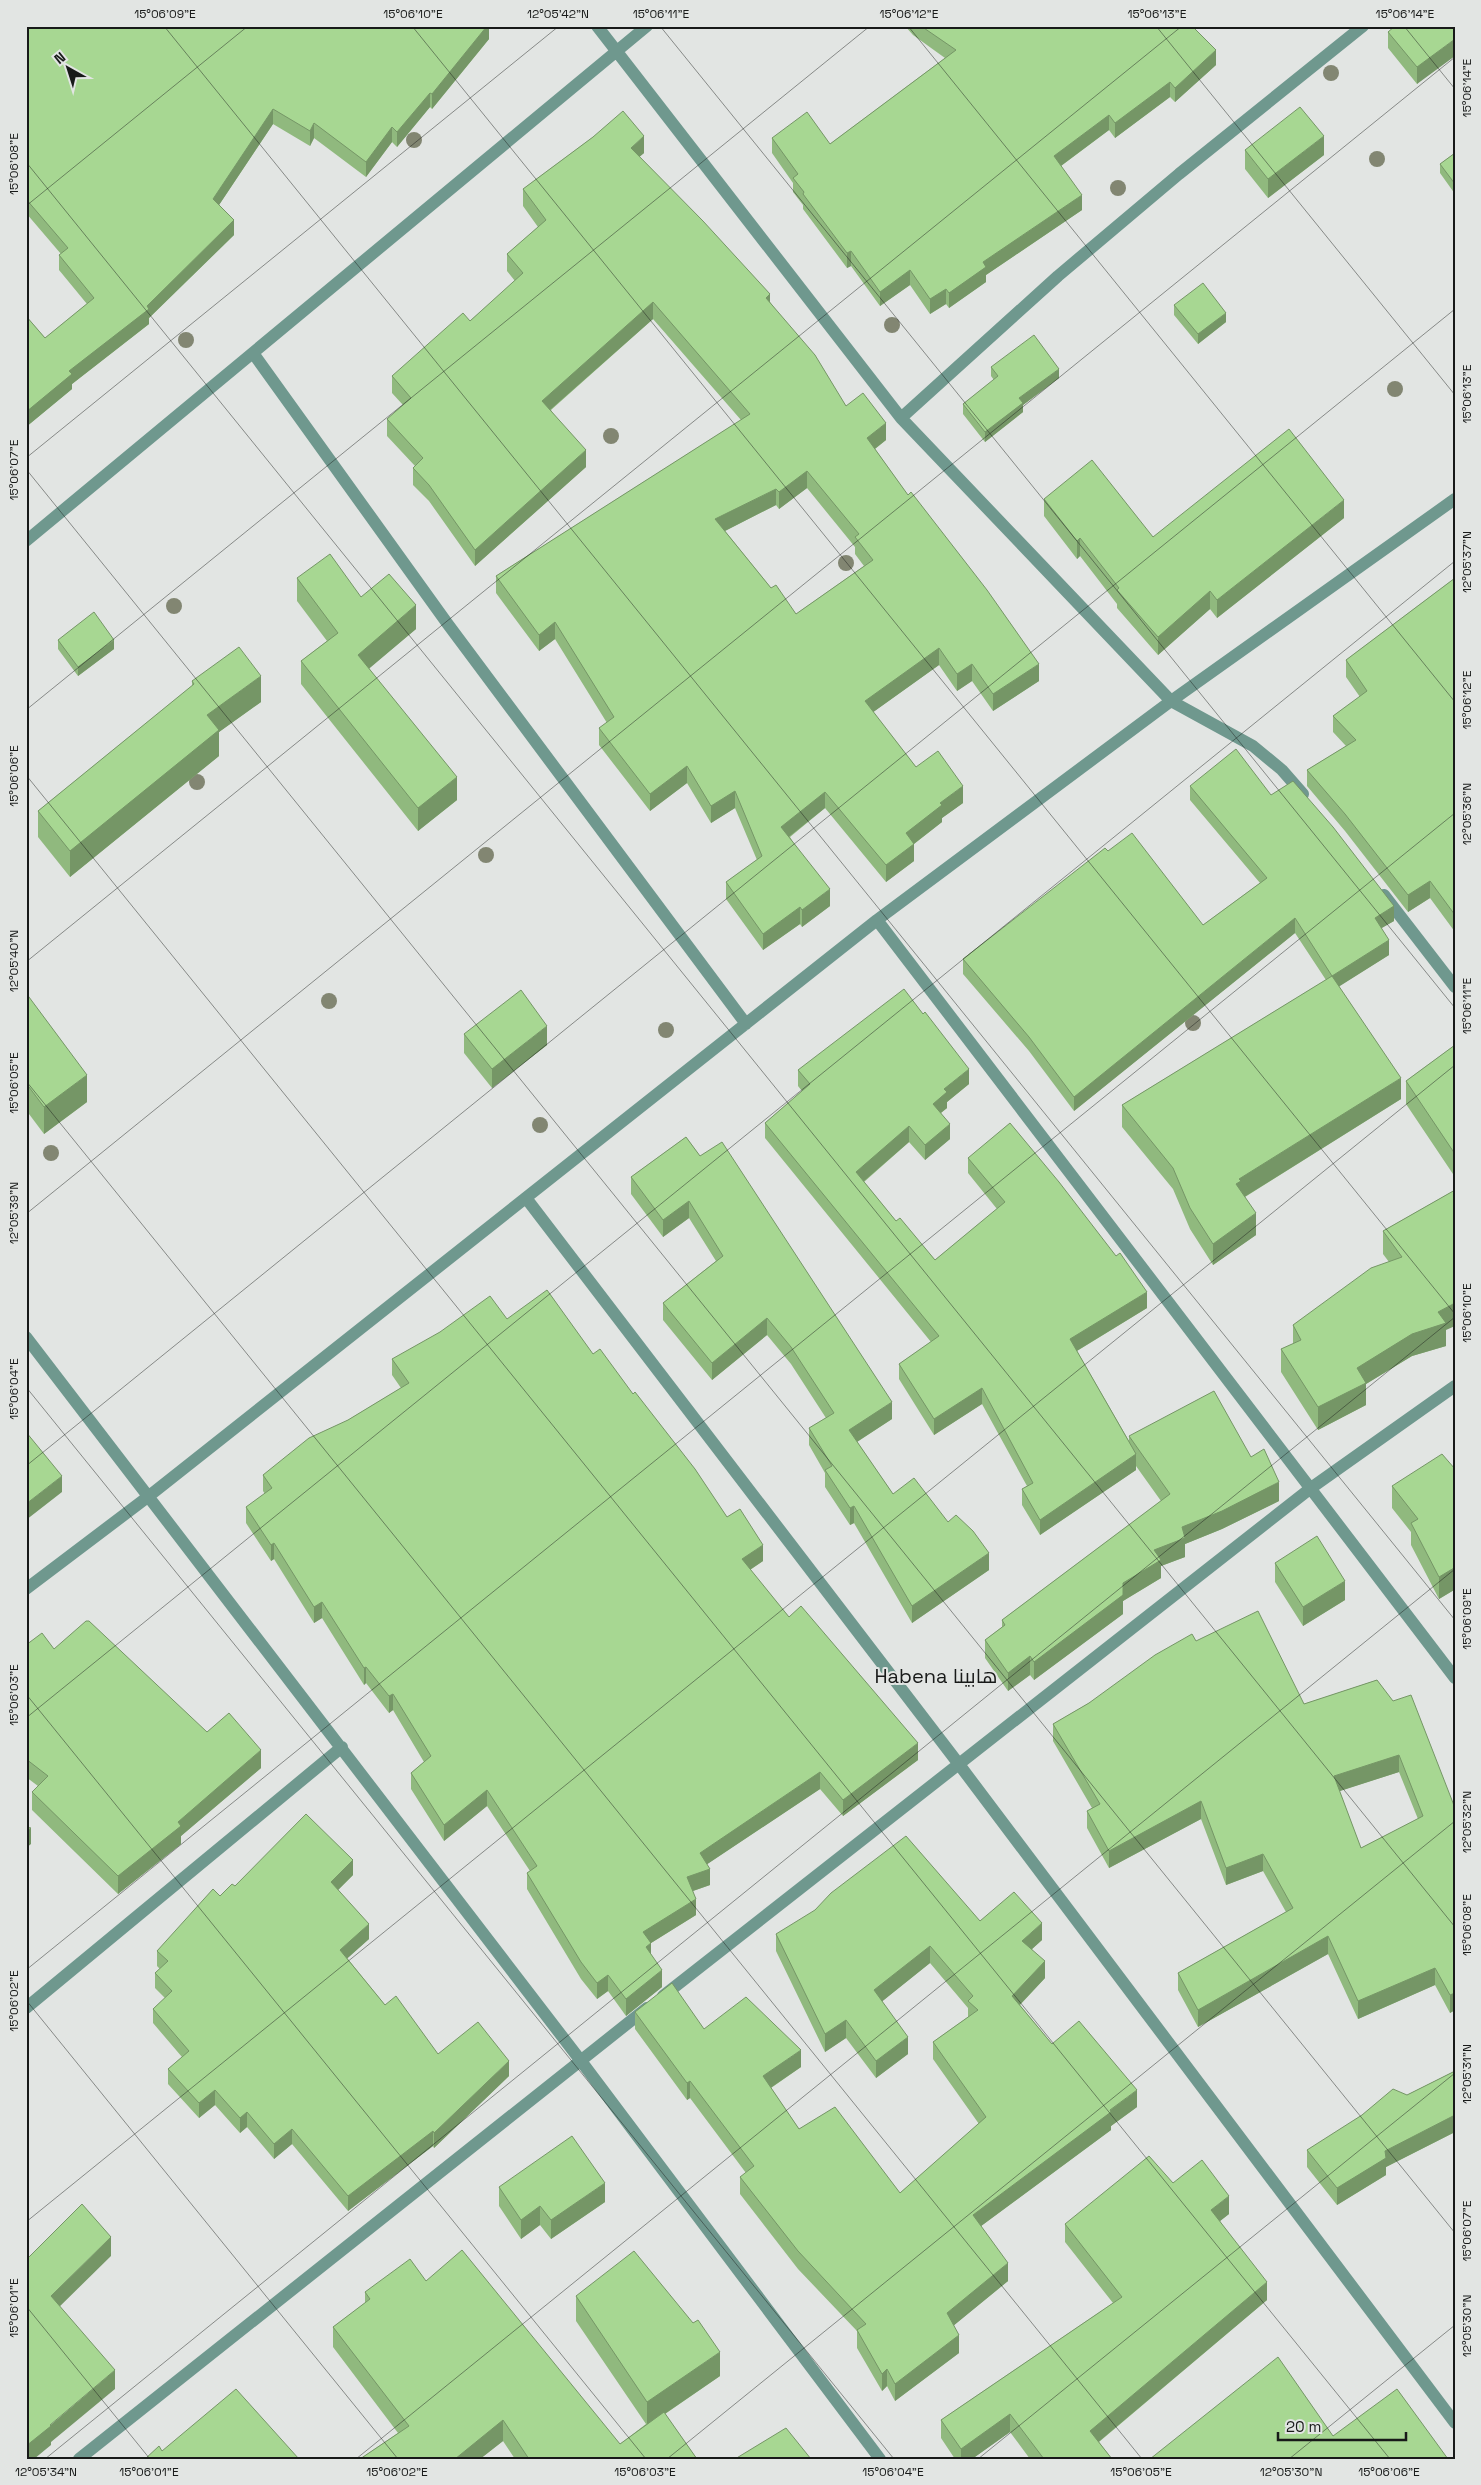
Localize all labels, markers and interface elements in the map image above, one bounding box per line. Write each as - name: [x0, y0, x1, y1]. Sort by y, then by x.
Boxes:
- text: 15°06'09"E: [134, 6, 196, 22]
- text: 15°06'10"E: [383, 6, 443, 22]
- text: 12°05'42"N: [527, 6, 589, 22]
- text: 15°06'11"E: [633, 6, 690, 22]
- text: 15°06'12"E: [880, 6, 939, 22]
- text: 15°06'13"E: [1128, 6, 1187, 22]
- text: 15°06'14"E: [1376, 6, 1435, 22]
- north arrow: [42, 42, 92, 92]
- text: N: [51, 48, 69, 68]
- text: 15°06'14"E: [1459, 58, 1475, 117]
- text: 15°06'08"E: [6, 133, 22, 195]
- text: 15°06'13"E: [1459, 364, 1475, 423]
- text: 15°06'07"E: [6, 439, 22, 500]
- text: 12°05'37"N: [1459, 531, 1475, 593]
- text: 15°06'12"E: [1459, 670, 1475, 729]
- text: 15°06'06"E: [6, 745, 22, 807]
- text: 12°05'36"N: [1459, 783, 1475, 845]
- text: 12°05'40"N: [6, 930, 22, 992]
- text: 15°06'11"E: [1459, 977, 1475, 1034]
- text: 15°06'05"E: [6, 1052, 22, 1114]
- text: 12°05'39"N: [6, 1182, 22, 1244]
- text: 15°06'10"E: [1459, 1283, 1475, 1343]
- text: 15°06'04"E: [6, 1358, 22, 1420]
- text: 15°06'09"E: [1459, 1588, 1475, 1650]
- district label: Habena هابينا: [874, 1663, 998, 1689]
- text: 15°06'03"E: [6, 1664, 22, 1726]
- text: 12°05'32"N: [1459, 1791, 1475, 1853]
- text: 15°06'08"E: [1459, 1894, 1475, 1956]
- text: 15°06'02"E: [6, 1970, 22, 2032]
- text: 12°05'31"N: [1459, 2044, 1475, 2104]
- text: 15°06'07"E: [1459, 2200, 1475, 2261]
- text: 15°06'01"E: [6, 2278, 22, 2338]
- text: 12°05'30"N: [1459, 2295, 1475, 2357]
- scale bar: [1278, 2410, 1406, 2442]
- text: 20 m: [1286, 2417, 1321, 2436]
- text: 12°05'34"N: [15, 2464, 77, 2480]
- text: 15°06'01"E: [119, 2464, 179, 2480]
- text: 15°06'02"E: [366, 2464, 428, 2480]
- text: 15°06'03"E: [614, 2464, 676, 2480]
- text: 15°06'04"E: [862, 2464, 924, 2480]
- text: 15°06'05"E: [1110, 2464, 1172, 2480]
- text: 12°05'30"N: [1260, 2464, 1322, 2480]
- text: 15°06'06"E: [1358, 2464, 1420, 2480]

